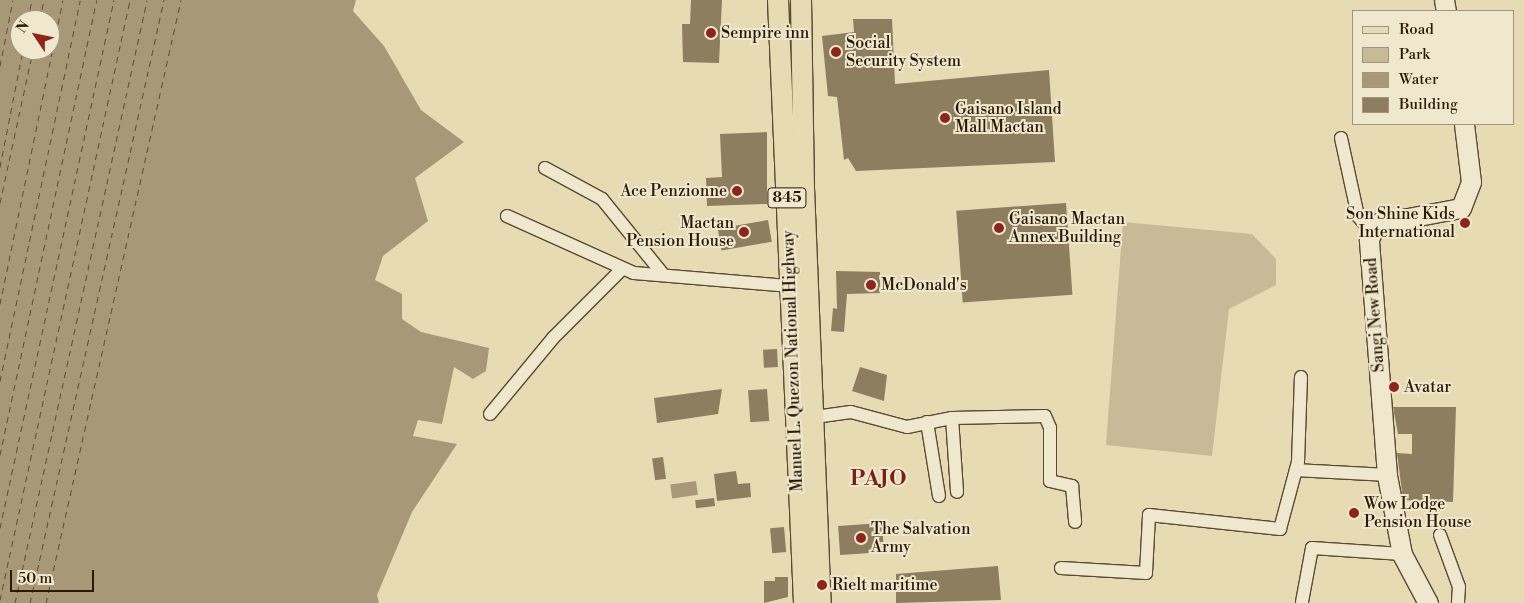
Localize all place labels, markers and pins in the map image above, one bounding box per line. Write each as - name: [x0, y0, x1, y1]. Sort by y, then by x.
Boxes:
- place label: Sempire inn: [721, 23, 809, 43]
- marker: Sempire inn: [705, 27, 717, 39]
- place label: Social Security System: [846, 33, 961, 71]
- marker: Social Security System: [830, 46, 842, 58]
- place label: Gaisano Island Mall Mactan: [955, 99, 1062, 137]
- marker: Gaisano Island Mall Mactan: [939, 112, 951, 124]
- place label: Ace Penzionne: [620, 181, 727, 201]
- marker: Ace Penzionne: [731, 185, 743, 197]
- place label: Son Shine Kids International: [1346, 204, 1455, 242]
- place label: Gaisano Mactan Annex Building: [1009, 209, 1125, 247]
- place label: Mactan Pension House: [626, 213, 734, 251]
- marker: Son Shine Kids International: [1459, 217, 1471, 229]
- marker: Gaisano Mactan Annex Building: [993, 222, 1005, 234]
- marker: Mactan Pension House: [738, 226, 750, 238]
- place label: McDonald's: [881, 275, 967, 295]
- marker: McDonald's: [865, 279, 877, 291]
- place label: Avatar: [1404, 377, 1451, 397]
- marker: Avatar: [1388, 381, 1400, 393]
- place label: Wow Lodge Pension House: [1364, 494, 1472, 532]
- marker: Wow Lodge Pension House: [1348, 507, 1360, 519]
- place label: The Salvation Army: [871, 519, 970, 557]
- marker: The Salvation Army: [855, 532, 867, 544]
- place label: Rielt maritime: [832, 575, 938, 595]
- marker: Rielt maritime: [816, 579, 828, 591]

